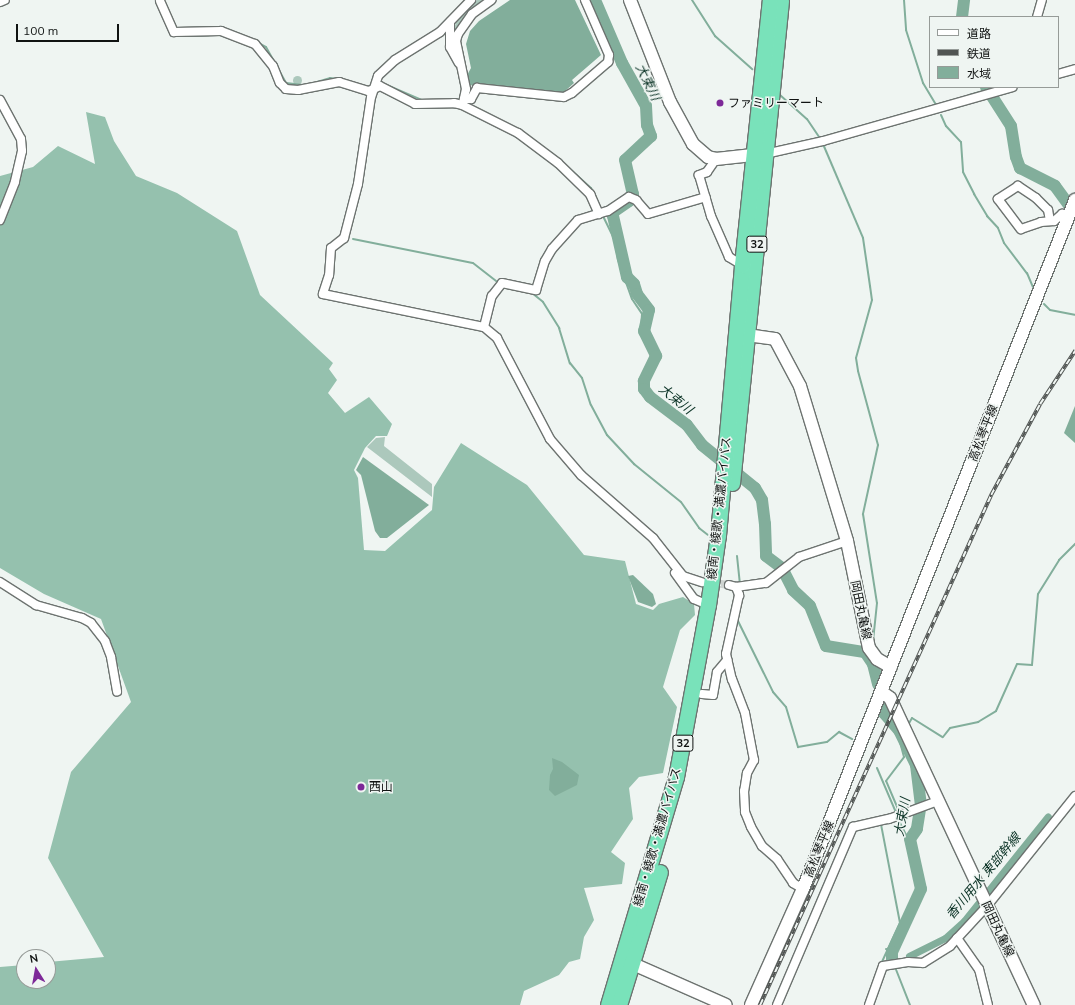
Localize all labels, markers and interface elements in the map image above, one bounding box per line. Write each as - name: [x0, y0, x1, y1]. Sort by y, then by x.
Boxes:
- scale bar: [18, 16, 121, 42]
- legend: [929, 16, 1059, 88]
- text: 100 m: [23, 23, 58, 38]
- text: 道路: [967, 26, 991, 41]
- text: 鉄道: [967, 46, 991, 61]
- water label: 大束川: [632, 61, 664, 103]
- text: 水域: [967, 66, 991, 81]
- place label: ファミリーマート: [728, 96, 824, 110]
- marker: ファミリーマート: [715, 98, 725, 108]
- road number: 32: [746, 235, 768, 253]
- water label: 大束川: [656, 381, 696, 417]
- street label: 高松琴平線: [966, 402, 1000, 464]
- street label: 綾南・綾歌・満濃バイパス: [704, 436, 734, 580]
- street label: 岡田丸亀線: [848, 579, 874, 641]
- road number: 32: [672, 734, 694, 752]
- street label: 綾南・綾歌・満濃バイパス: [630, 766, 684, 908]
- place label: 西山: [369, 780, 393, 794]
- marker: 西山: [356, 782, 366, 792]
- water label: 大束川: [891, 796, 913, 838]
- street label: 高松琴平線: [801, 818, 837, 880]
- water label: 香川用水 東部幹線: [943, 830, 1023, 922]
- street label: 岡田丸亀線: [979, 899, 1017, 959]
- north arrow: [16, 949, 56, 989]
- text: N: [28, 951, 39, 966]

